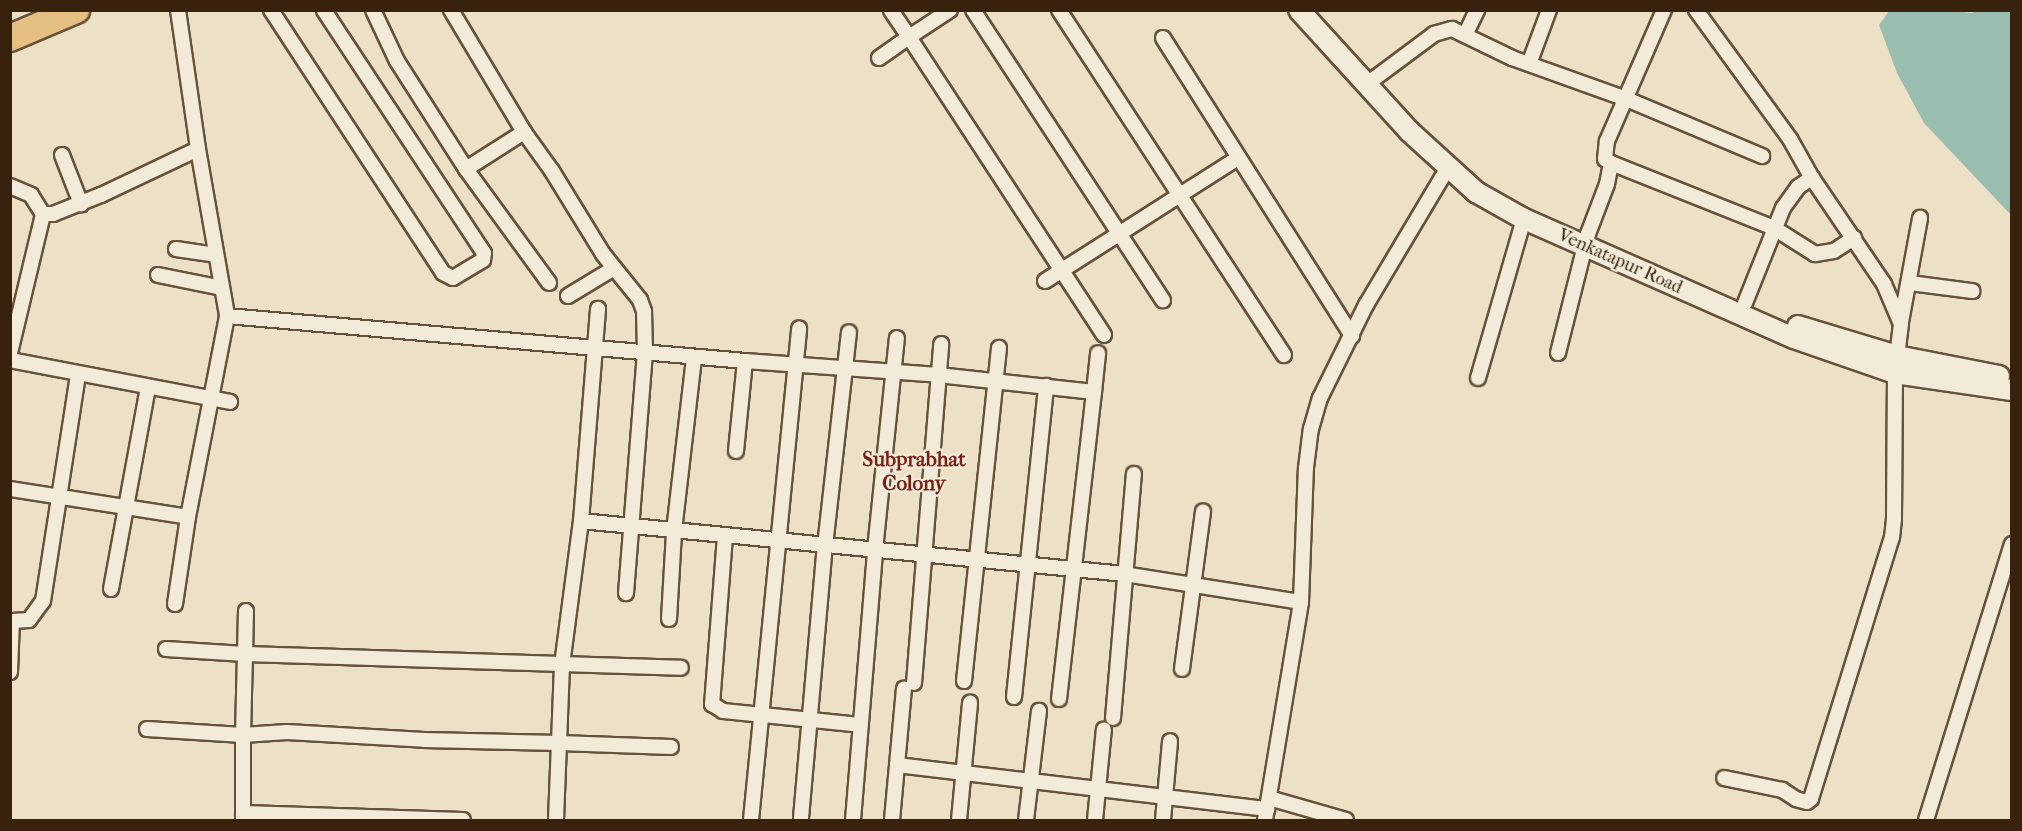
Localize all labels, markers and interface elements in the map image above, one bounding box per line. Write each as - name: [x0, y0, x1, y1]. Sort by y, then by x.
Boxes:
- street label: Venkatapur Road: [1555, 225, 1685, 299]
- district label: Subprabhat Colony: [862, 446, 966, 496]

